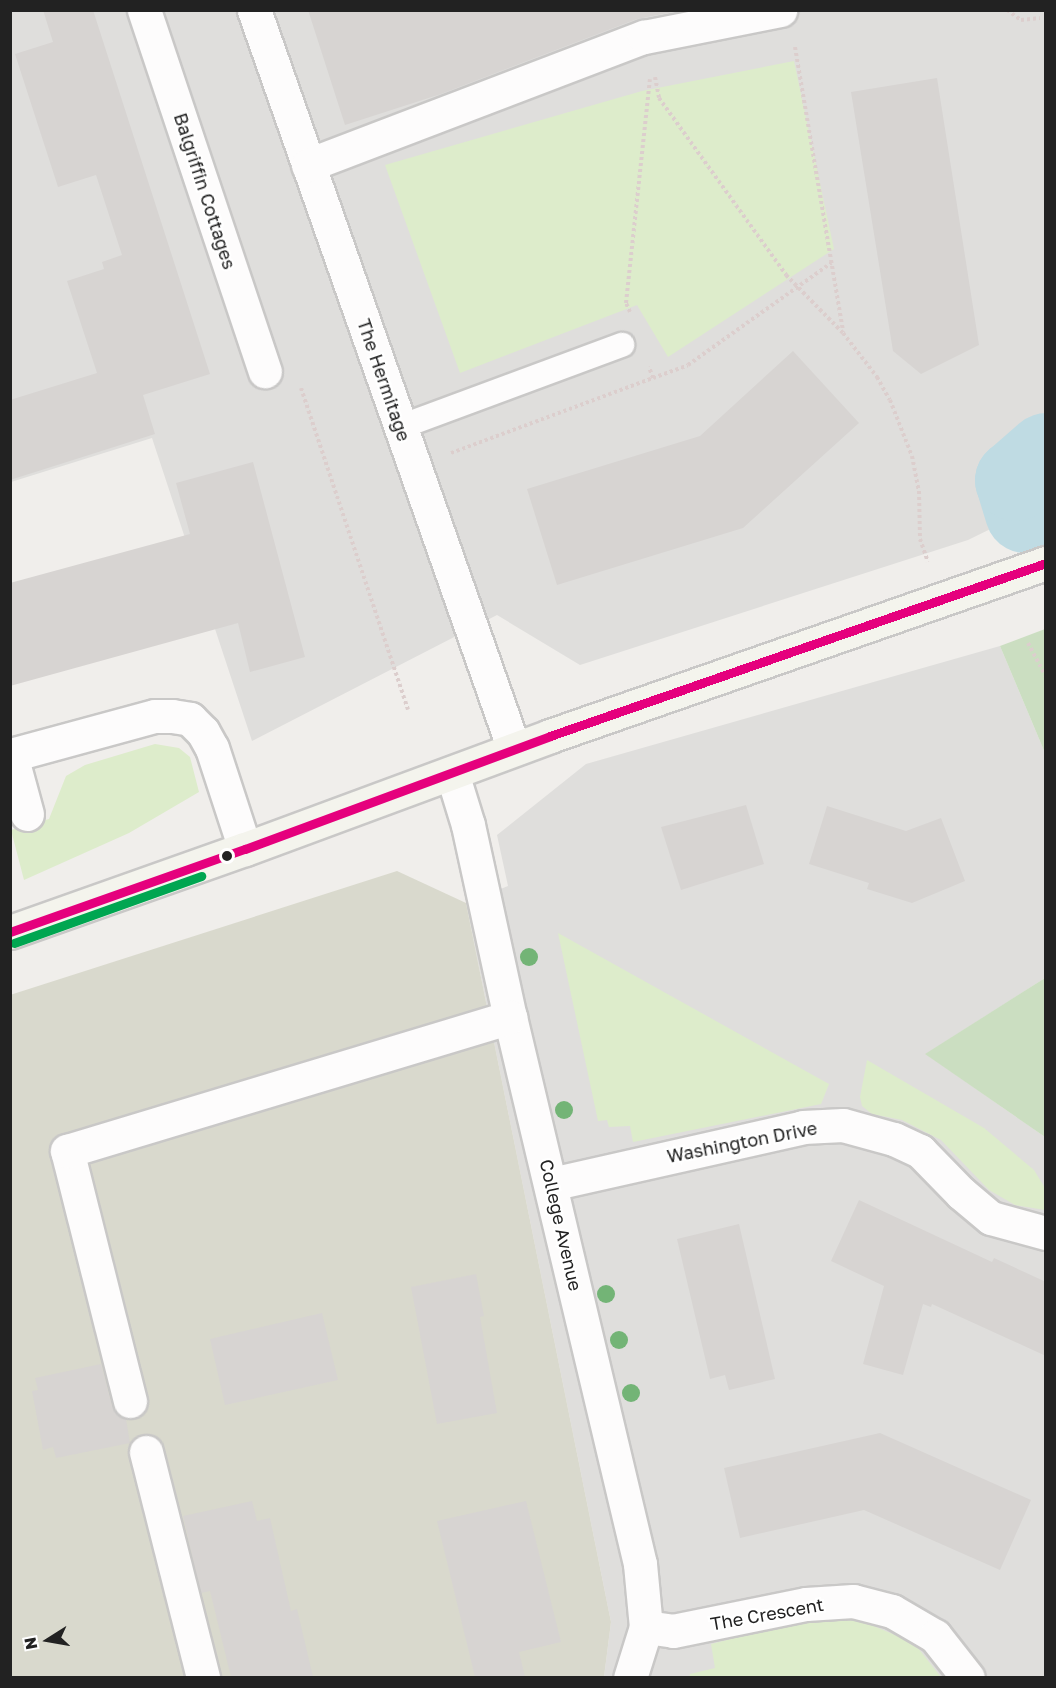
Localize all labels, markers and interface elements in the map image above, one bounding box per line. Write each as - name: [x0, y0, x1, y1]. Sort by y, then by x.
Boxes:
- street label: Balgriffin Cottages: [170, 110, 240, 272]
- street label: The Hermitage: [353, 316, 415, 444]
- unlabelled marker: [221, 850, 233, 862]
- street label: Washington Drive: [665, 1117, 819, 1167]
- street label: College Avenue: [535, 1157, 587, 1293]
- street label: The Crescent: [709, 1593, 825, 1635]
- north arrow: [18, 1610, 78, 1670]
- text: N: [19, 1636, 41, 1651]

